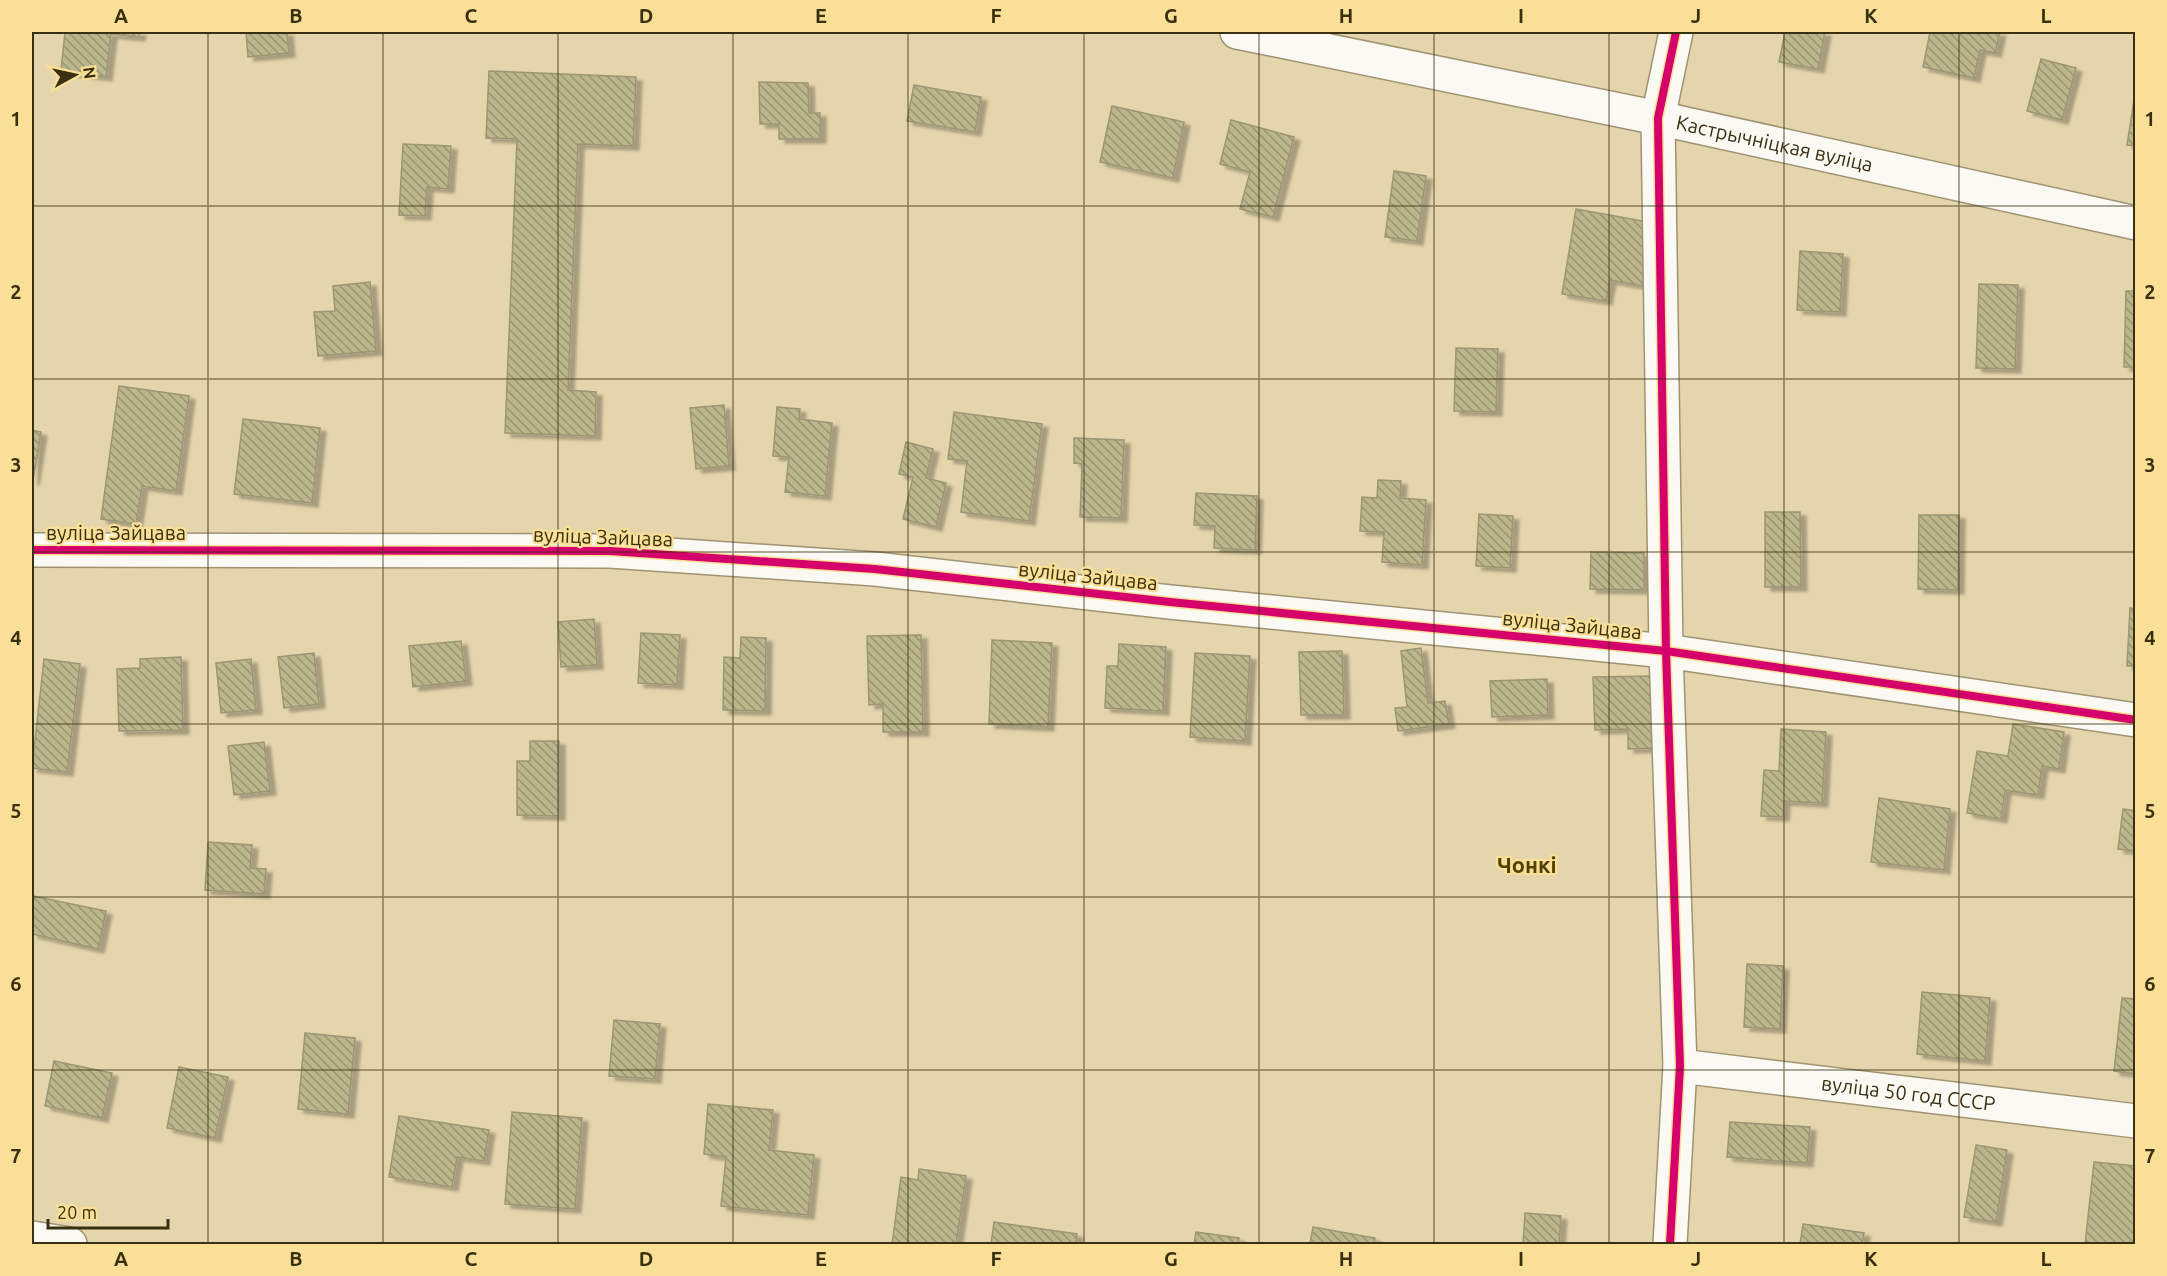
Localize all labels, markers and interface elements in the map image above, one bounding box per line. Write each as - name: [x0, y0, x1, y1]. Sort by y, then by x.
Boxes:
- text: A: [114, 4, 128, 27]
- text: B: [289, 4, 303, 27]
- text: C: [465, 4, 478, 27]
- text: D: [639, 4, 653, 27]
- text: E: [815, 4, 827, 27]
- text: F: [990, 4, 1002, 27]
- text: G: [1164, 4, 1178, 27]
- text: H: [1339, 4, 1353, 27]
- text: I: [1518, 4, 1524, 27]
- text: J: [1691, 4, 1701, 27]
- text: K: [1864, 4, 1878, 27]
- text: L: [2041, 4, 2052, 27]
- north arrow: [45, 45, 105, 105]
- text: N: [80, 66, 100, 80]
- text: 1: [10, 107, 22, 130]
- text: 1: [2144, 107, 2156, 130]
- street label: Кастрычніцкая вуліца: [1674, 110, 1875, 176]
- text: 2: [10, 280, 22, 303]
- text: 2: [2144, 280, 2156, 303]
- text: 3: [10, 453, 22, 476]
- text: 3: [2144, 453, 2156, 476]
- street label: вуліца Зайцава: [46, 521, 186, 544]
- street label: вуліца Зайцава: [533, 523, 673, 550]
- street label: вуліца Зайцава: [1017, 557, 1159, 594]
- street label: вуліца Зайцава: [1501, 606, 1643, 643]
- text: 4: [10, 626, 22, 649]
- text: 4: [2144, 626, 2156, 649]
- text: 5: [10, 799, 22, 822]
- text: 5: [2144, 799, 2156, 822]
- district label: Чонкі: [1497, 852, 1557, 877]
- text: 6: [10, 972, 22, 995]
- text: 6: [2144, 972, 2156, 995]
- street label: вуліца 50 год СССР: [1820, 1071, 1997, 1115]
- text: 7: [10, 1144, 22, 1167]
- text: 7: [2144, 1144, 2156, 1167]
- scale bar: [48, 1192, 168, 1230]
- text: 20 m: [57, 1202, 97, 1222]
- text: A: [114, 1247, 128, 1270]
- text: B: [289, 1247, 303, 1270]
- text: C: [465, 1247, 478, 1270]
- text: D: [639, 1247, 653, 1270]
- text: E: [815, 1247, 827, 1270]
- text: F: [990, 1247, 1002, 1270]
- text: G: [1164, 1247, 1178, 1270]
- text: H: [1339, 1247, 1353, 1270]
- text: I: [1518, 1247, 1524, 1270]
- text: J: [1691, 1247, 1701, 1270]
- text: K: [1864, 1247, 1878, 1270]
- text: L: [2041, 1247, 2052, 1270]

